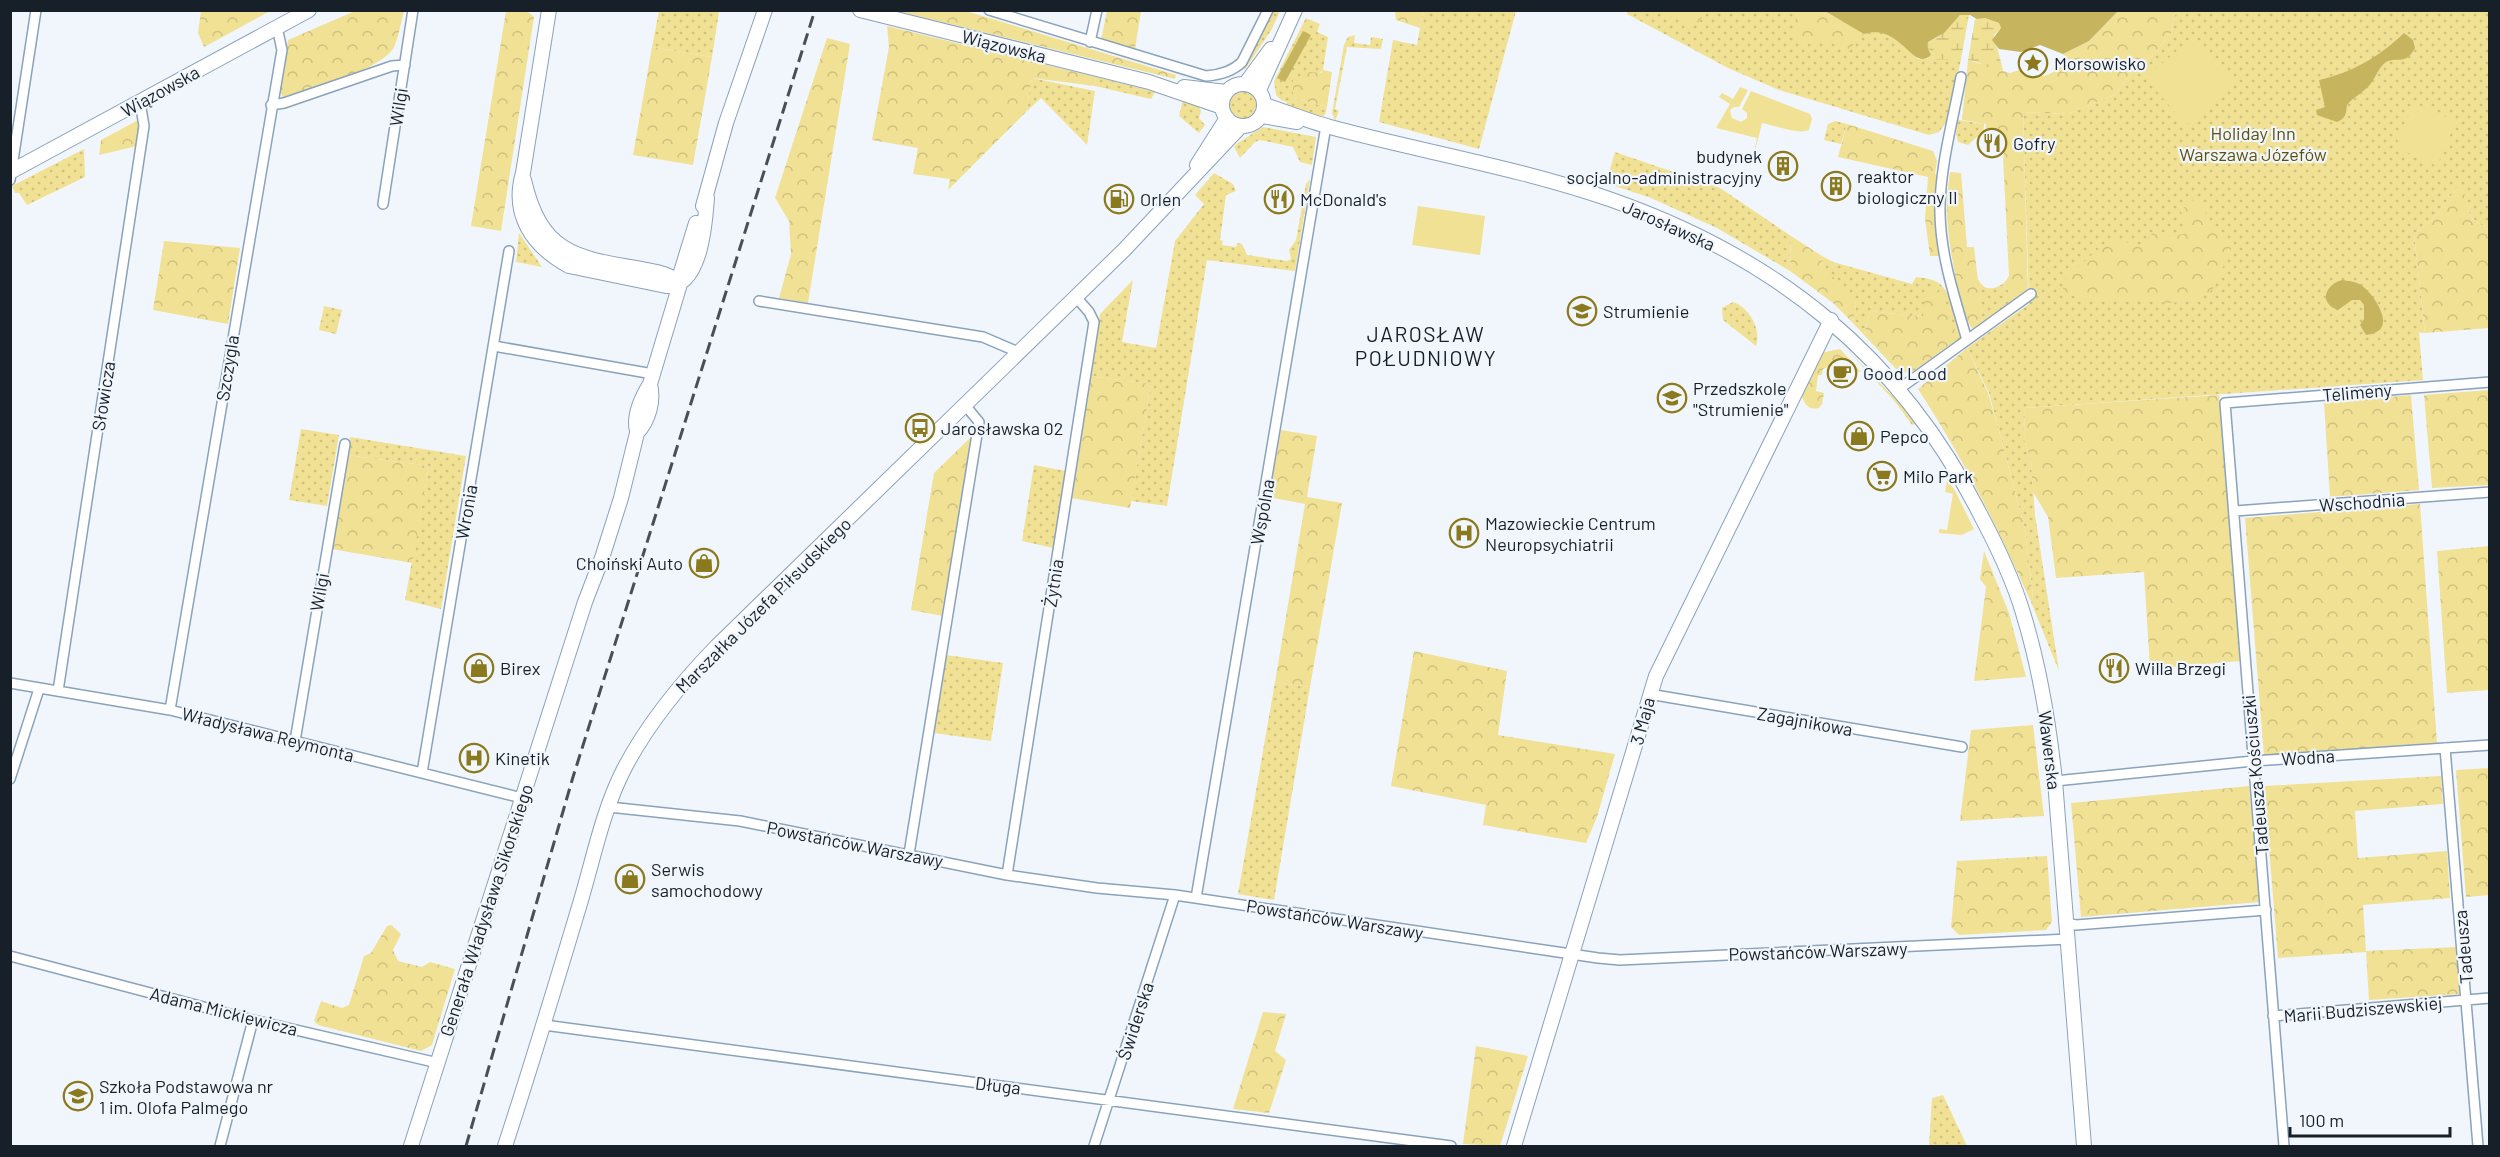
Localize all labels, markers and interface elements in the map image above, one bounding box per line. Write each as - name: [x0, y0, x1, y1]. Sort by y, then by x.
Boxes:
- street label: Wiązowska: [960, 25, 1048, 67]
- place icon: Morsowisko: [2017, 47, 2049, 79]
- place label: Morsowisko: [2054, 52, 2146, 74]
- street label: Wiązowska: [117, 60, 203, 122]
- street label: Wilgi: [384, 86, 412, 128]
- park label: Holiday Inn Warszawa Józefów: [2179, 122, 2327, 165]
- restaurant icon: Gofry: [1976, 127, 2008, 159]
- place label: Gofry: [2013, 132, 2055, 154]
- place label: budynek socjalno-administracyjny: [1566, 145, 1762, 188]
- building icon: budynek socjalno-administracyjny: [1767, 150, 1799, 182]
- place label: reaktor biologiczny II: [1857, 165, 1958, 208]
- building icon: reaktor biologiczny II: [1820, 170, 1852, 202]
- fuel station icon: Orlen: [1103, 183, 1135, 215]
- restaurant icon: McDonald's: [1263, 183, 1295, 215]
- place label: Orlen: [1140, 188, 1181, 210]
- place label: McDonald's: [1300, 188, 1387, 210]
- street label: Jarosławska: [1619, 195, 1719, 255]
- school or university icon: Strumienie: [1566, 295, 1598, 327]
- place label: Strumienie: [1603, 300, 1689, 322]
- district label: JAROSŁAW POŁUDNIOWY: [1355, 321, 1497, 370]
- street label: Szczygla: [211, 333, 243, 403]
- cafe icon: Good Lood: [1826, 357, 1858, 389]
- street label: Słowicza: [87, 360, 119, 432]
- place label: Good Lood: [1863, 362, 1947, 384]
- place label: Przedszkole "Strumienie": [1693, 377, 1789, 420]
- street label: Telimeny: [2321, 378, 2393, 406]
- school or university icon: Przedszkole "Strumienie": [1656, 382, 1688, 414]
- bus stop icon: Jarosławska 02: [904, 412, 936, 444]
- place label: Jarosławska 02: [941, 417, 1063, 439]
- shop icon: Pepco: [1843, 420, 1875, 452]
- place label: Pepco: [1880, 425, 1929, 447]
- supermarket icon: Milo Park: [1866, 460, 1898, 492]
- place label: Milo Park: [1903, 465, 1973, 487]
- street label: Wspólna: [1245, 477, 1279, 547]
- street label: Wronia: [450, 483, 482, 541]
- street label: Wschodnia: [2318, 488, 2406, 516]
- place label: Mazowieckie Centrum Neuropsychiatrii: [1485, 512, 1656, 555]
- street label: Marszałka Józefa Piłsudskiego: [671, 513, 855, 697]
- hospital icon: Mazowieckie Centrum Neuropsychiatrii: [1448, 517, 1480, 549]
- shop icon: Choiński Auto: [688, 547, 720, 579]
- place label: Choiński Auto: [576, 552, 683, 574]
- street label: Żytnia: [1038, 557, 1068, 609]
- street label: Wilgi: [305, 571, 333, 613]
- shop icon: Birex: [463, 652, 495, 684]
- restaurant icon: Willa Brzegi: [2098, 652, 2130, 684]
- place label: Birex: [500, 657, 541, 679]
- place label: Willa Brzegi: [2135, 657, 2226, 679]
- street label: Tadeusza Kościuszki: [2237, 694, 2273, 856]
- street label: 3 Maja: [1625, 695, 1659, 747]
- street label: Władysława Reymonta: [180, 702, 356, 766]
- street label: Zagajnikowa: [1755, 702, 1855, 740]
- street label: Wawerska: [2034, 709, 2066, 791]
- hospital icon: Kinetik: [458, 742, 490, 774]
- street label: Wodna: [2281, 744, 2335, 770]
- place label: Kinetik: [495, 747, 550, 769]
- street label: Generała Władysława Sikorskiego: [435, 781, 537, 1039]
- street label: Powstańców Warszawy: [765, 816, 945, 872]
- place label: Serwis samochodowy: [651, 858, 763, 901]
- shop icon: Serwis samochodowy: [614, 863, 646, 895]
- street label: Powstańców Warszawy: [1245, 894, 1425, 944]
- street label: Tadeusza: [2449, 909, 2477, 985]
- street label: Powstańców Warszawy: [1728, 937, 1908, 965]
- street label: Świderska: [1112, 979, 1158, 1063]
- street label: Adama Mickiewicza: [148, 982, 300, 1040]
- street label: Marii Budziszewskiej: [2283, 991, 2443, 1027]
- street label: Długa: [974, 1071, 1022, 1099]
- place label: Szkoła Podstawowa nr 1 im. Olofa Palmego: [99, 1075, 274, 1118]
- school or university icon: Szkoła Podstawowa nr 1 im. Olofa Palmego: [62, 1080, 94, 1112]
- scale bar: [2290, 1100, 2450, 1138]
- text: 100 m: [2299, 1109, 2344, 1131]

